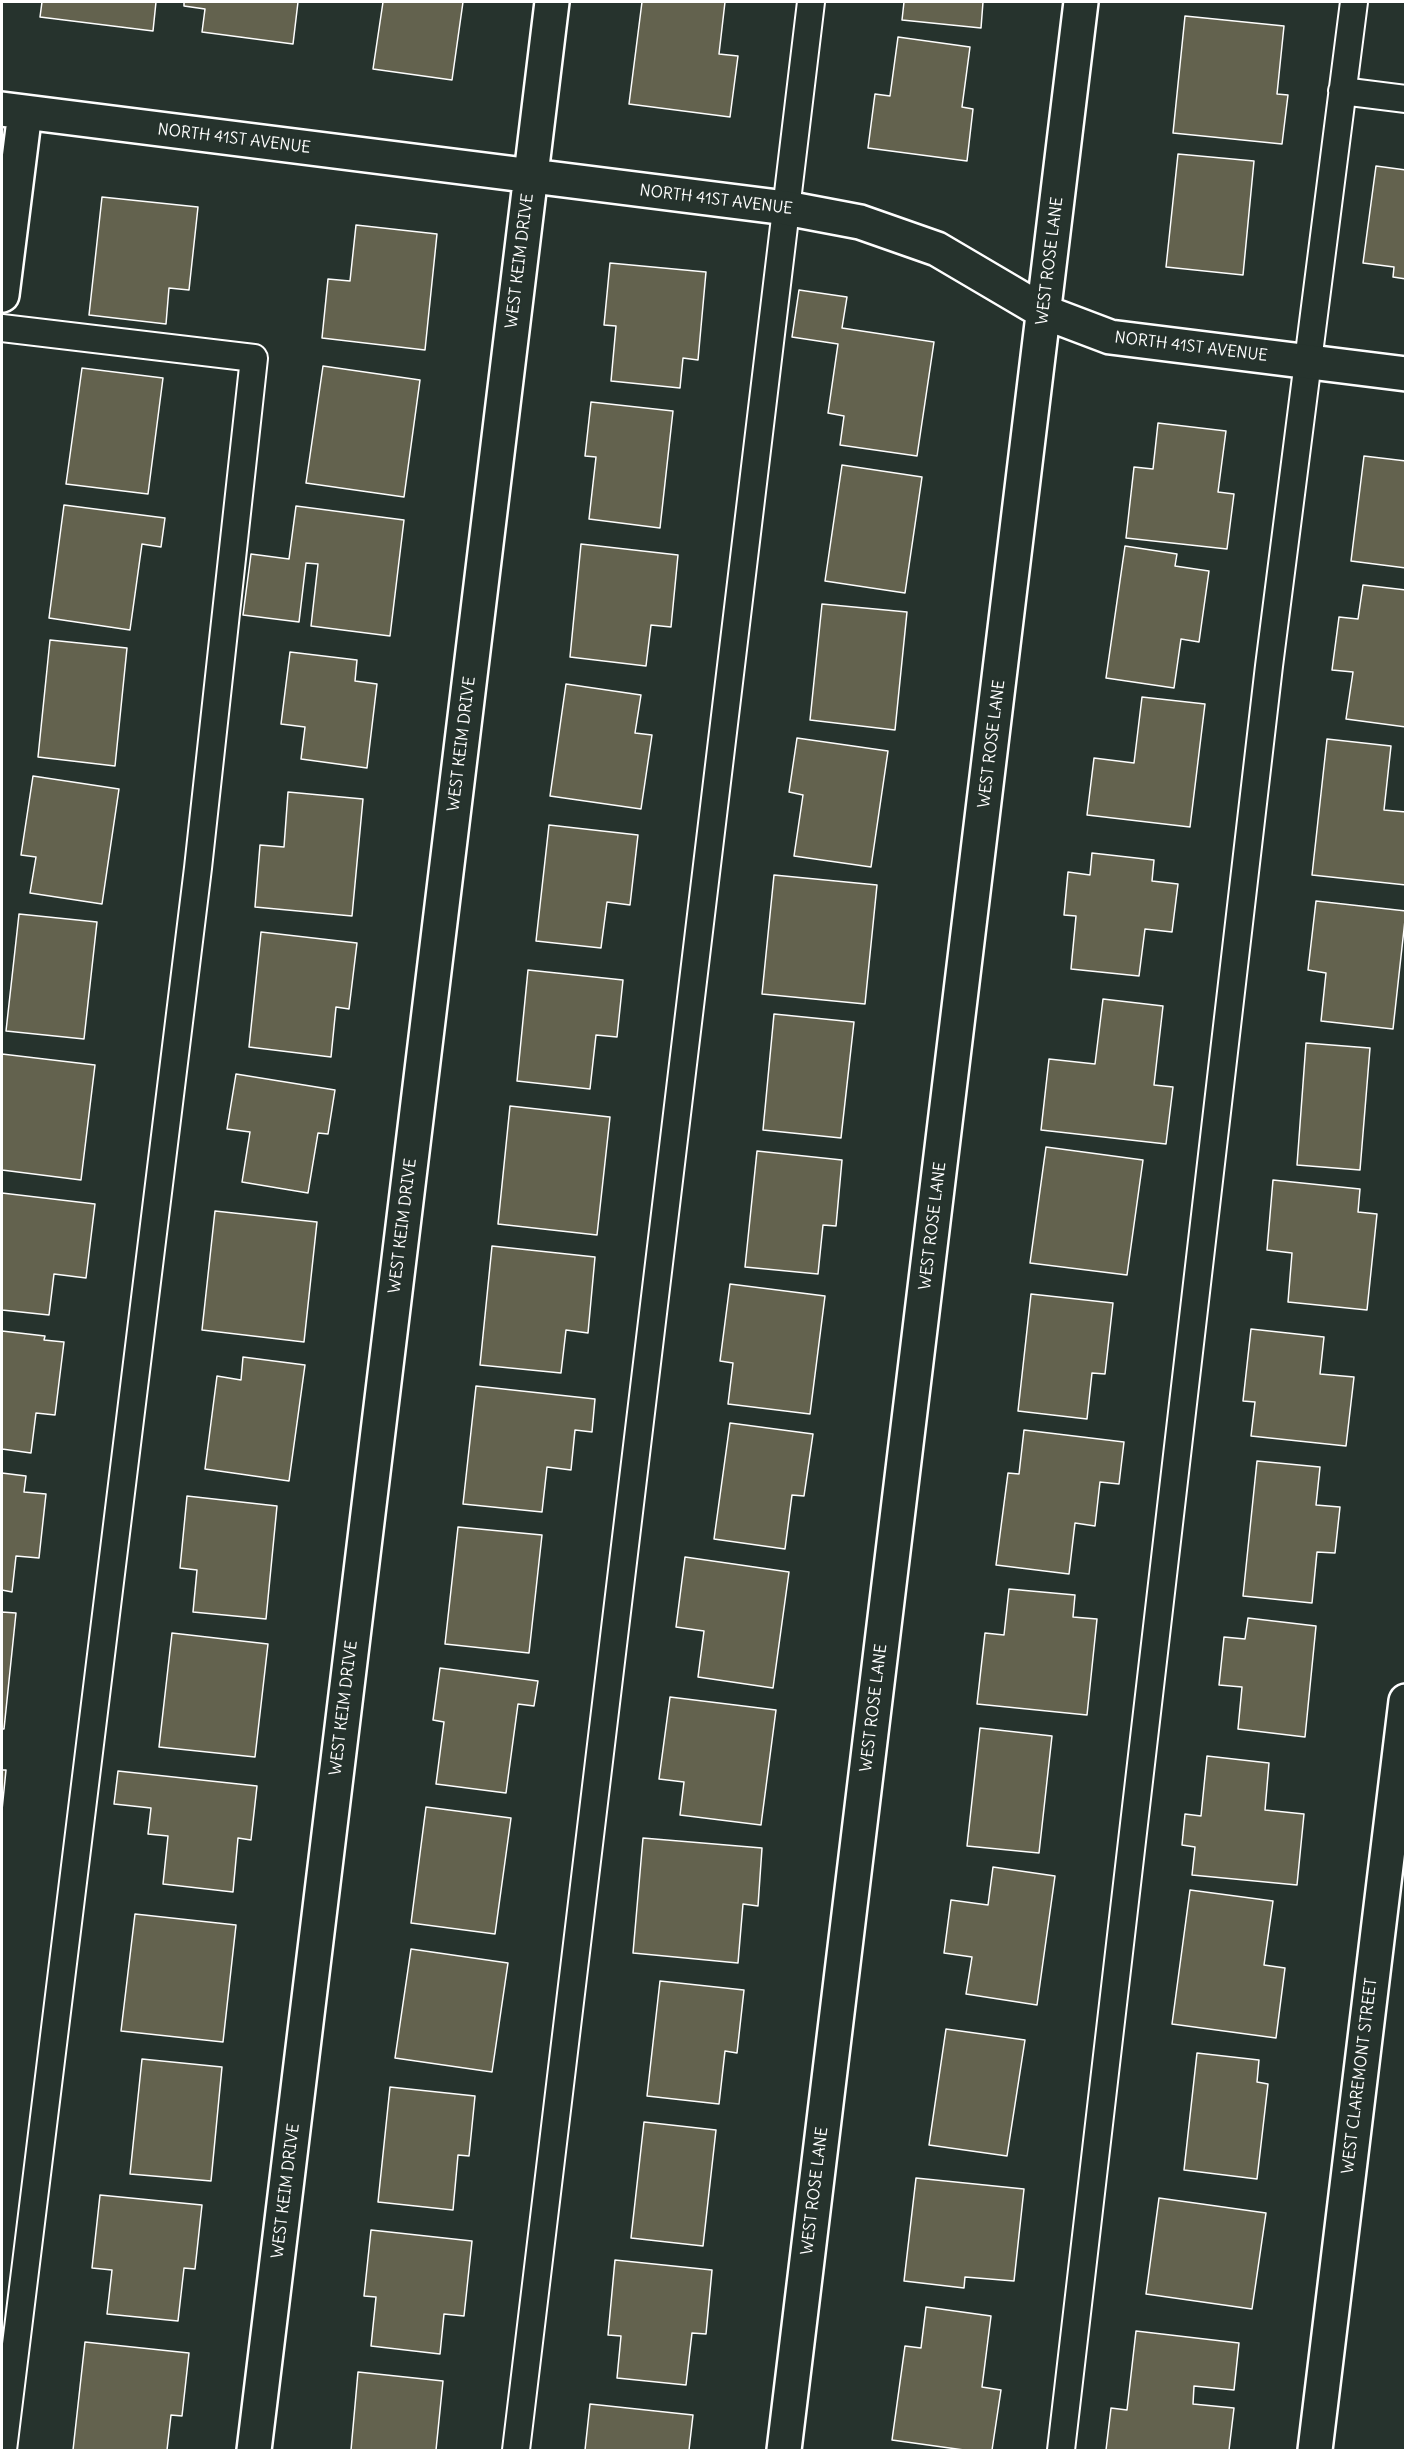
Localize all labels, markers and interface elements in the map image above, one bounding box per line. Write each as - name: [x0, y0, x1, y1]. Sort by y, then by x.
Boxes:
- street label: NORTH 41ST AVENUE: [156, 120, 312, 158]
- street label: NORTH 41ST AVENUE: [638, 181, 794, 219]
- street label: WEST KEIM DRIVE: [502, 192, 538, 330]
- street label: WEST ROSE LANE: [1033, 196, 1067, 326]
- street label: NORTH 41ST AVENUE: [1113, 328, 1269, 366]
- street label: WEST KEIM DRIVE: [444, 675, 480, 813]
- street label: WEST ROSE LANE: [975, 679, 1009, 809]
- street label: WEST KEIM DRIVE: [385, 1157, 421, 1295]
- street label: WEST ROSE LANE: [916, 1161, 950, 1291]
- street label: WEST KEIM DRIVE: [326, 1639, 362, 1777]
- street label: WEST ROSE LANE: [857, 1643, 891, 1773]
- street label: WEST CLAREMONT STREET: [1338, 1977, 1382, 2175]
- street label: WEST KEIM DRIVE: [268, 2122, 304, 2260]
- street label: WEST ROSE LANE: [798, 2126, 832, 2256]

